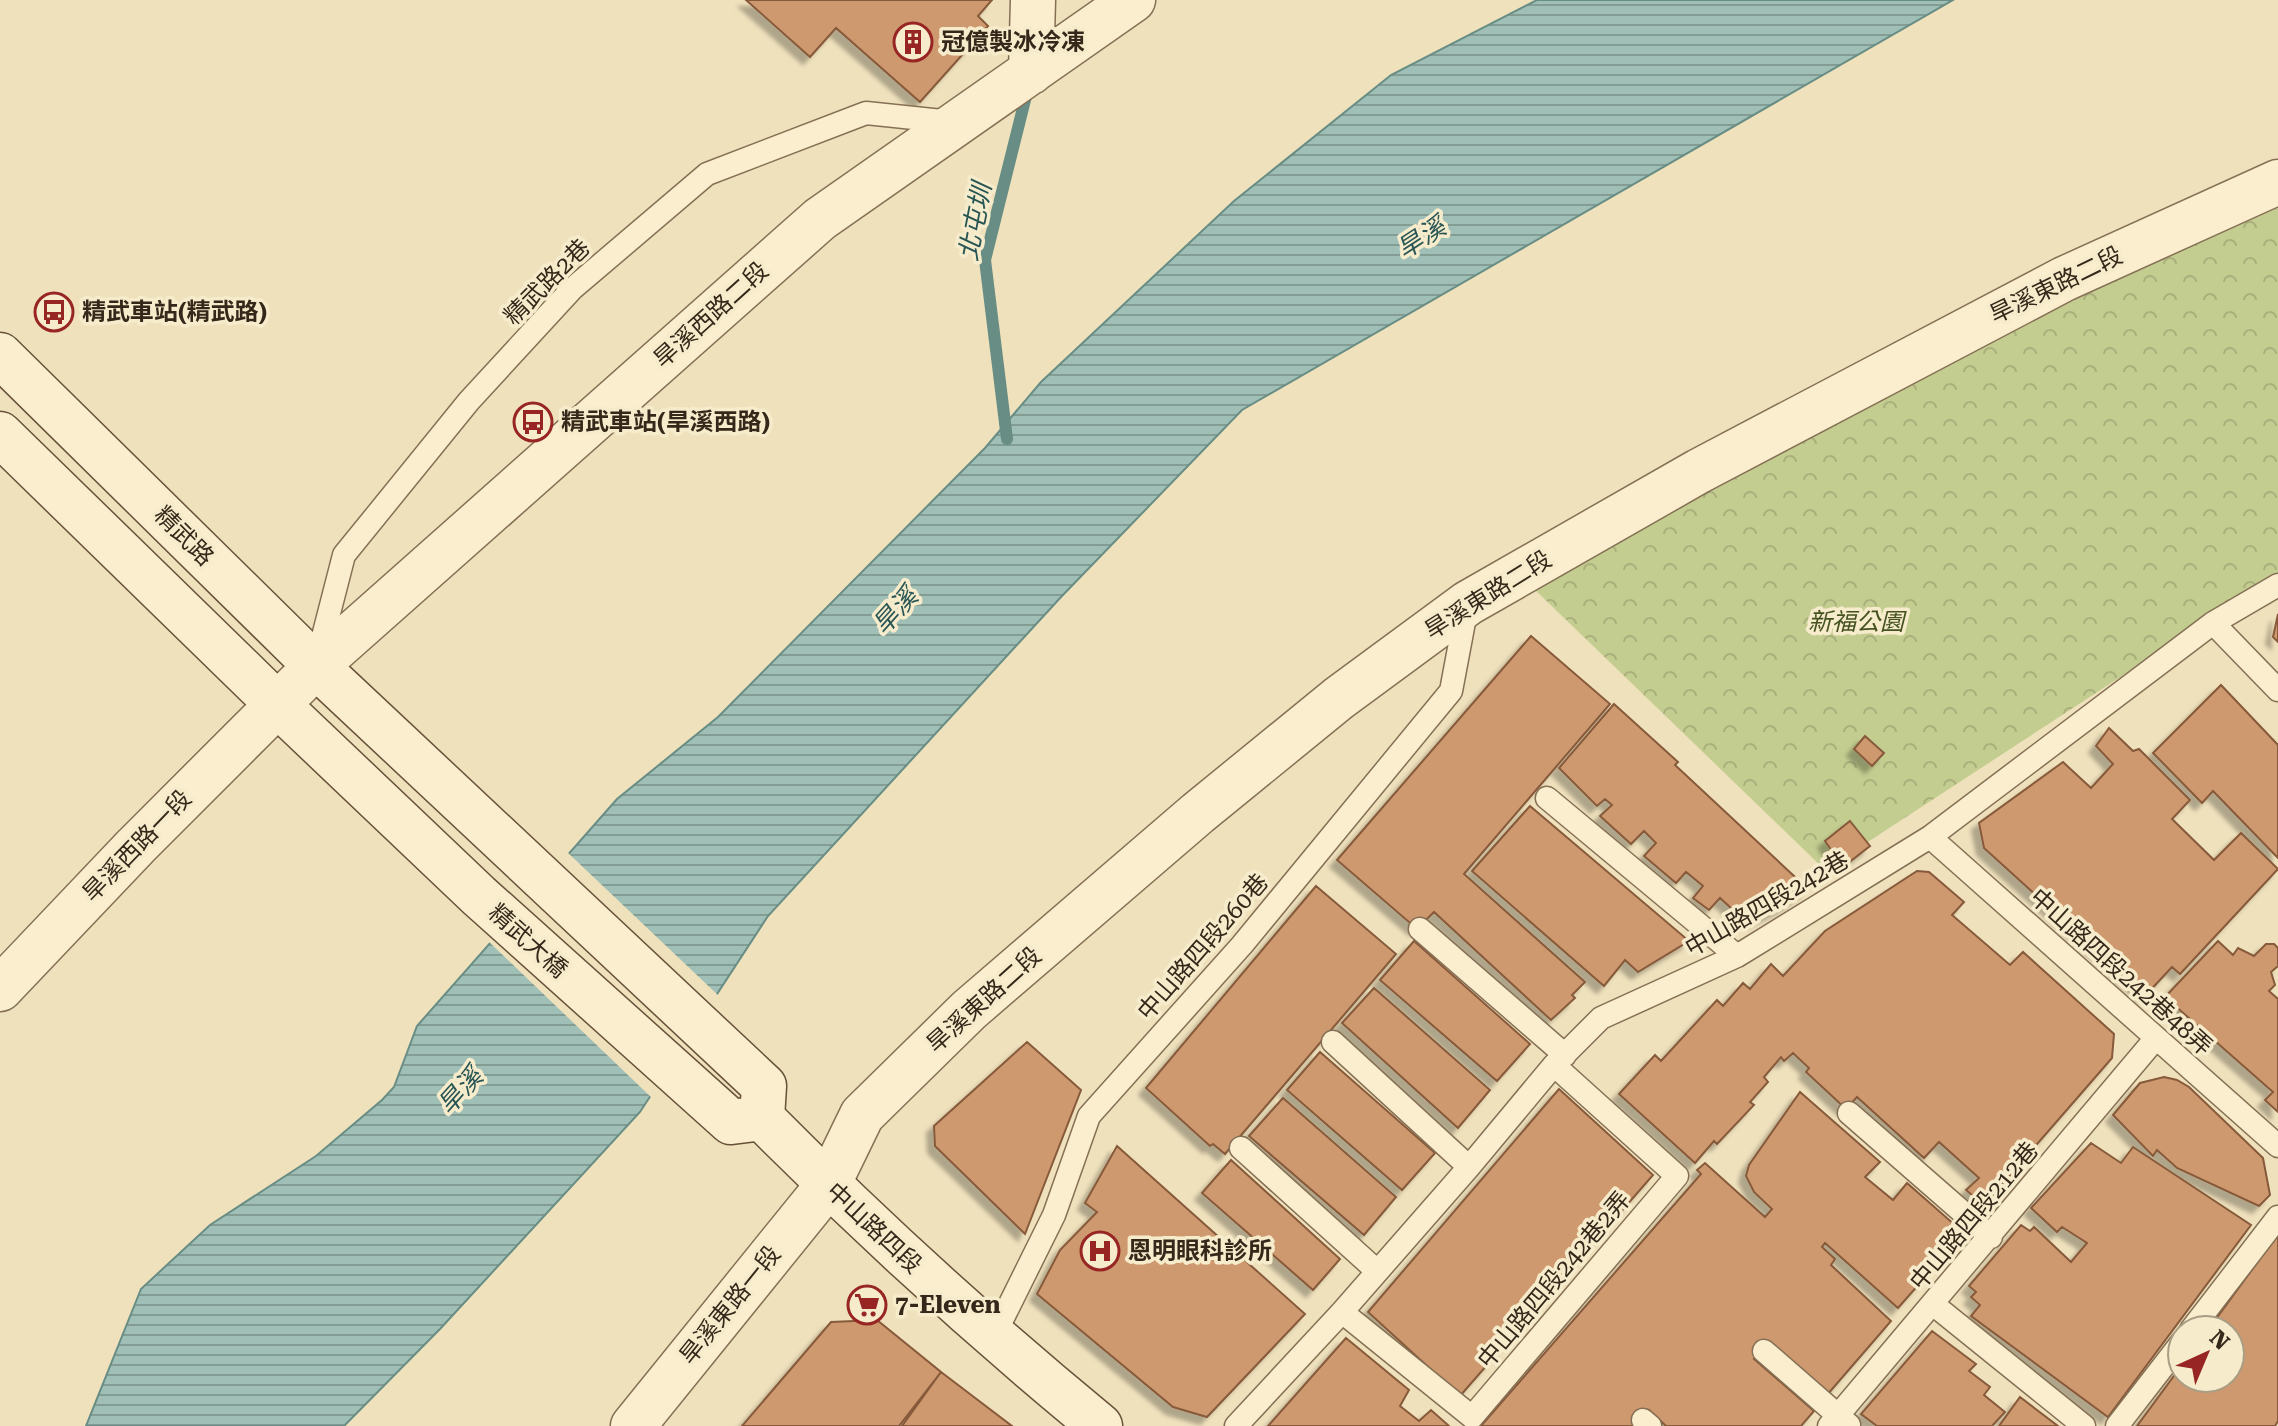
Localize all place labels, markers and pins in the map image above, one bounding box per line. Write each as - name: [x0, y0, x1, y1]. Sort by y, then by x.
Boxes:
- building icon: 冠億製冰冷凍: [892, 21, 934, 63]
- place label: 冠億製冰冷凍: [941, 28, 1085, 56]
- bus stop icon: 精武車站(精武路): [33, 291, 75, 333]
- place label: 精武車站(精武路): [82, 298, 267, 326]
- bus stop icon: 精武車站(旱溪西路): [512, 401, 554, 443]
- place label: 精武車站(旱溪西路): [561, 408, 770, 436]
- hospital icon: 恩明眼科診所: [1079, 1230, 1121, 1272]
- place label: 恩明眼科診所: [1128, 1237, 1272, 1265]
- supermarket icon: 7-Eleven: [846, 1284, 888, 1326]
- place label: 7-Eleven: [895, 1291, 1001, 1319]

